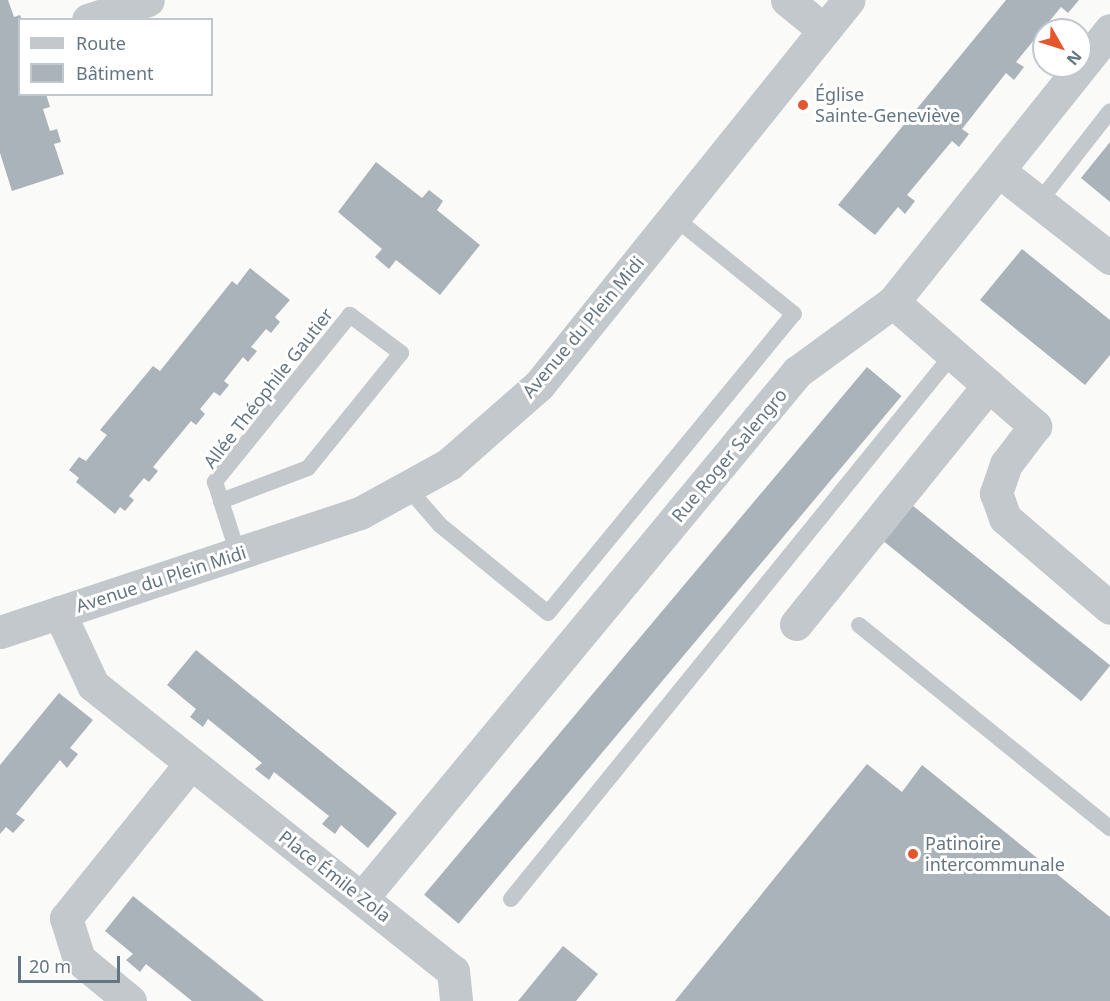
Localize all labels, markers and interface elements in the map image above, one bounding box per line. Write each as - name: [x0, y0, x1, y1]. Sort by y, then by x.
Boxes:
- legend: [18, 18, 213, 96]
- north arrow: [1032, 18, 1092, 78]
- text: Route: [76, 31, 126, 55]
- text: N: [1062, 46, 1087, 70]
- text: Bâtiment: [76, 61, 154, 85]
- place label: Église Sainte-Geneviève: [815, 84, 960, 127]
- marker: Église Sainte-Geneviève: [796, 98, 810, 112]
- street label: Avenue du Plein Midi: [518, 252, 648, 402]
- street label: Allée Théophile Gautier: [199, 304, 337, 472]
- street label: Rue Roger Salengro: [667, 384, 791, 526]
- street label: Avenue du Plein Midi: [73, 541, 249, 617]
- street label: Place Émile Zola: [275, 826, 395, 926]
- place label: Patinoire intercommunale: [925, 833, 1065, 876]
- marker: Patinoire intercommunale: [906, 847, 920, 861]
- scale bar: [21, 944, 123, 982]
- text: 20 m: [29, 954, 71, 978]

